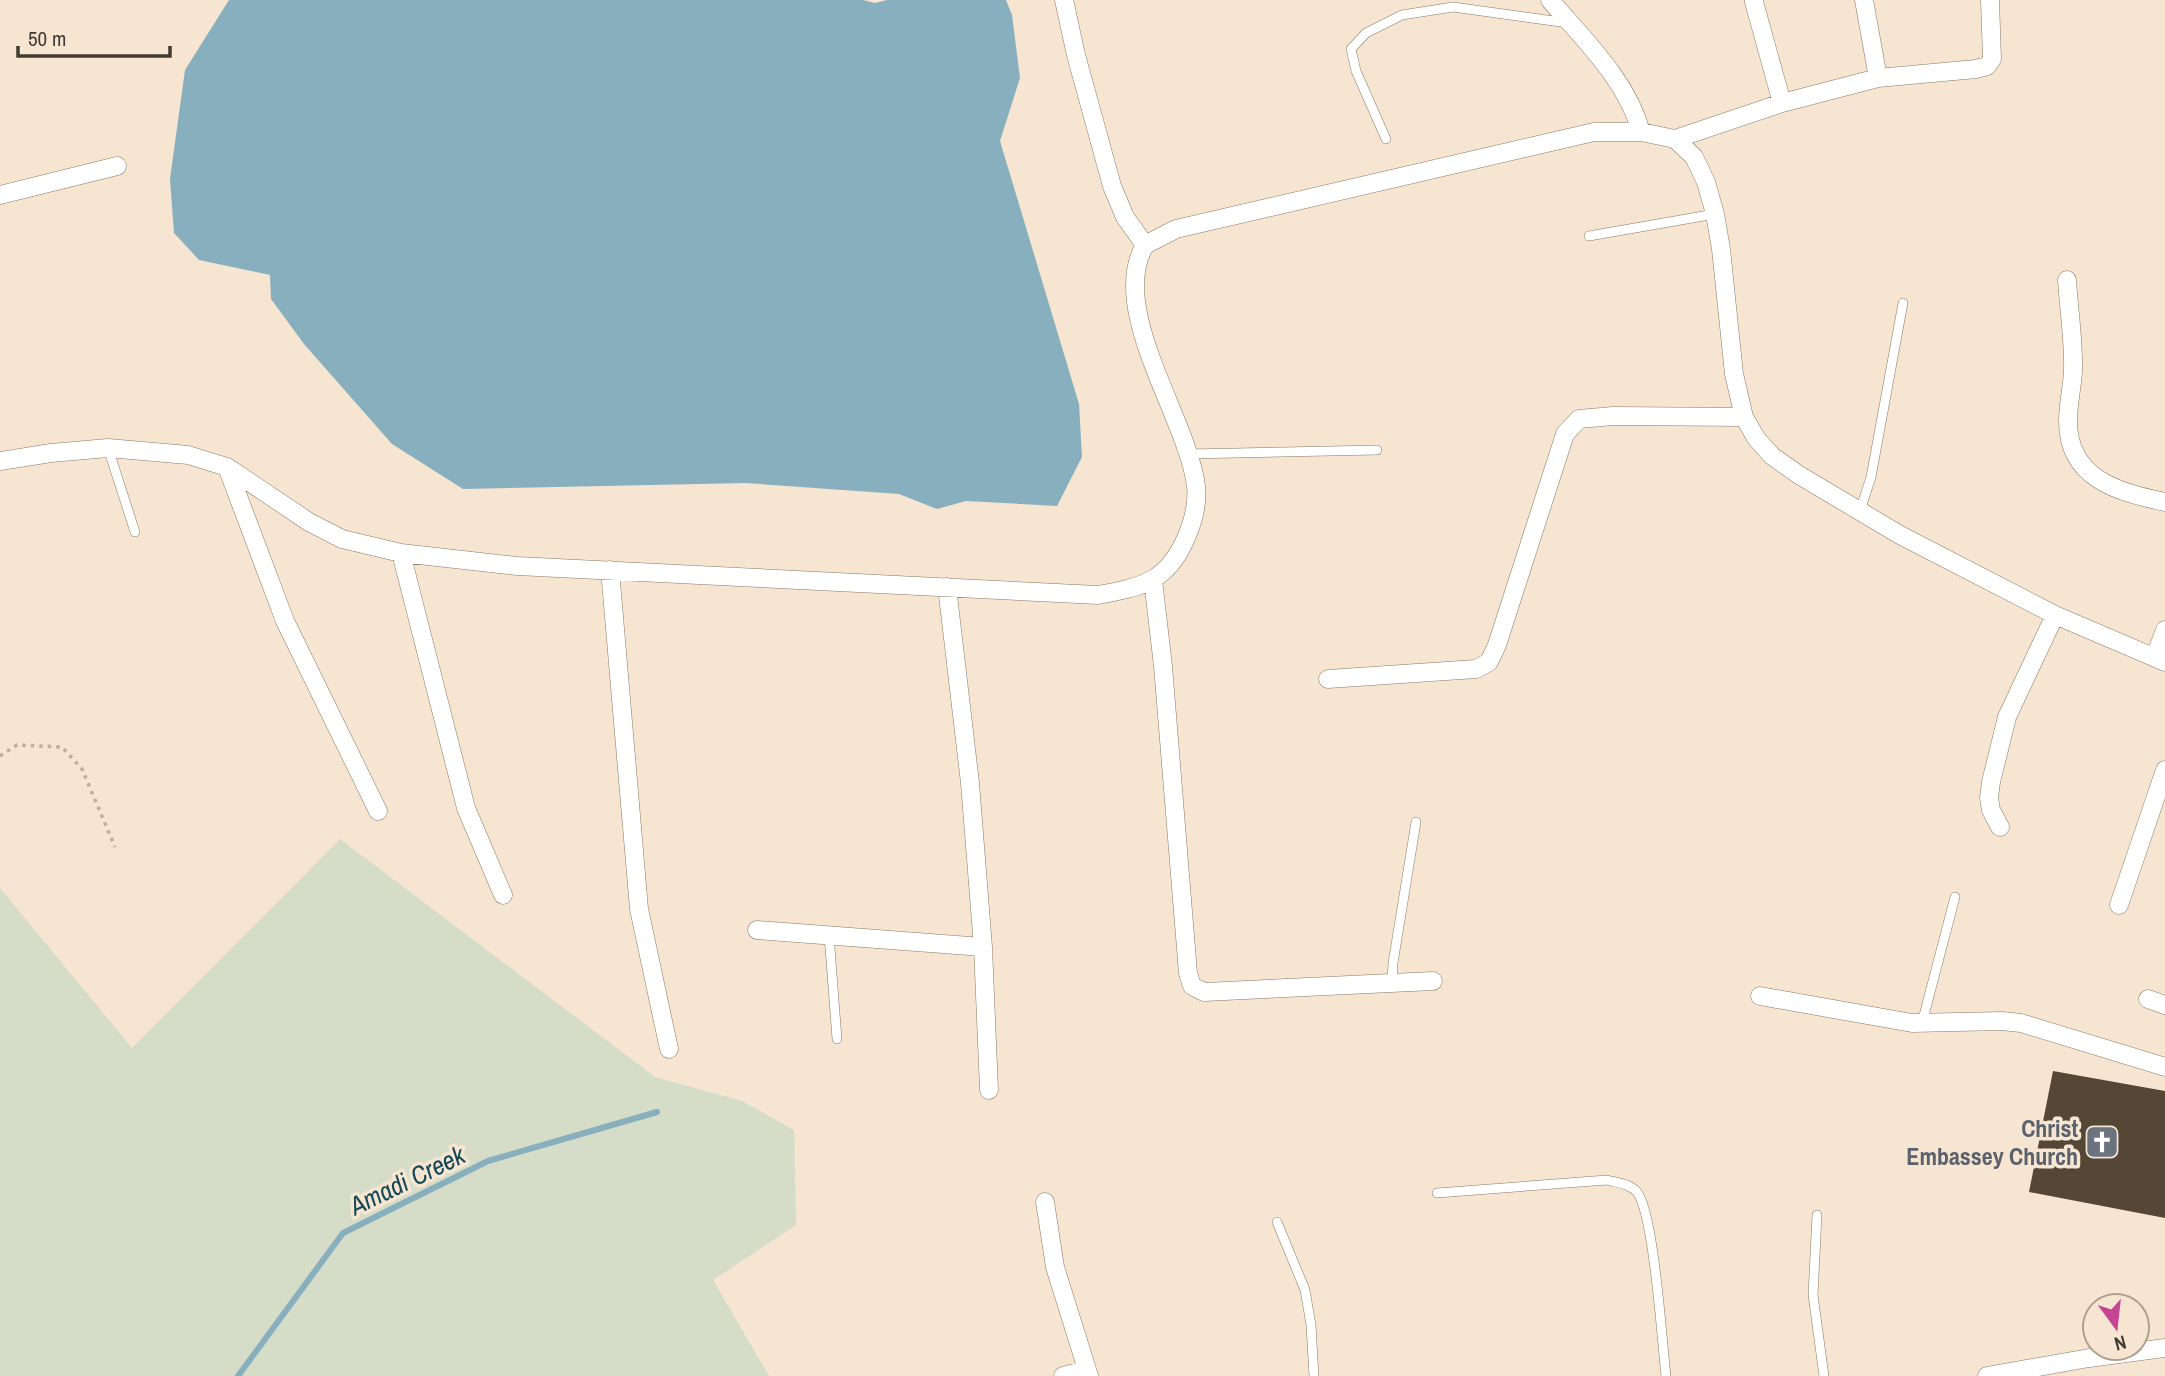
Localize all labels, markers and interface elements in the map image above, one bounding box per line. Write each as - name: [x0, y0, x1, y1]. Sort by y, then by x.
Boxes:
- scale bar: [18, 14, 170, 58]
- text: 50 m: [28, 24, 66, 53]
- place label: Christ Embassey Church: [1906, 1112, 2078, 1172]
- church icon: Christ Embassey Church: [2083, 1123, 2121, 1161]
- water label: Amadi Creek: [343, 1136, 472, 1223]
- north arrow: [2081, 1292, 2151, 1362]
- text: N: [2112, 1329, 2129, 1357]

